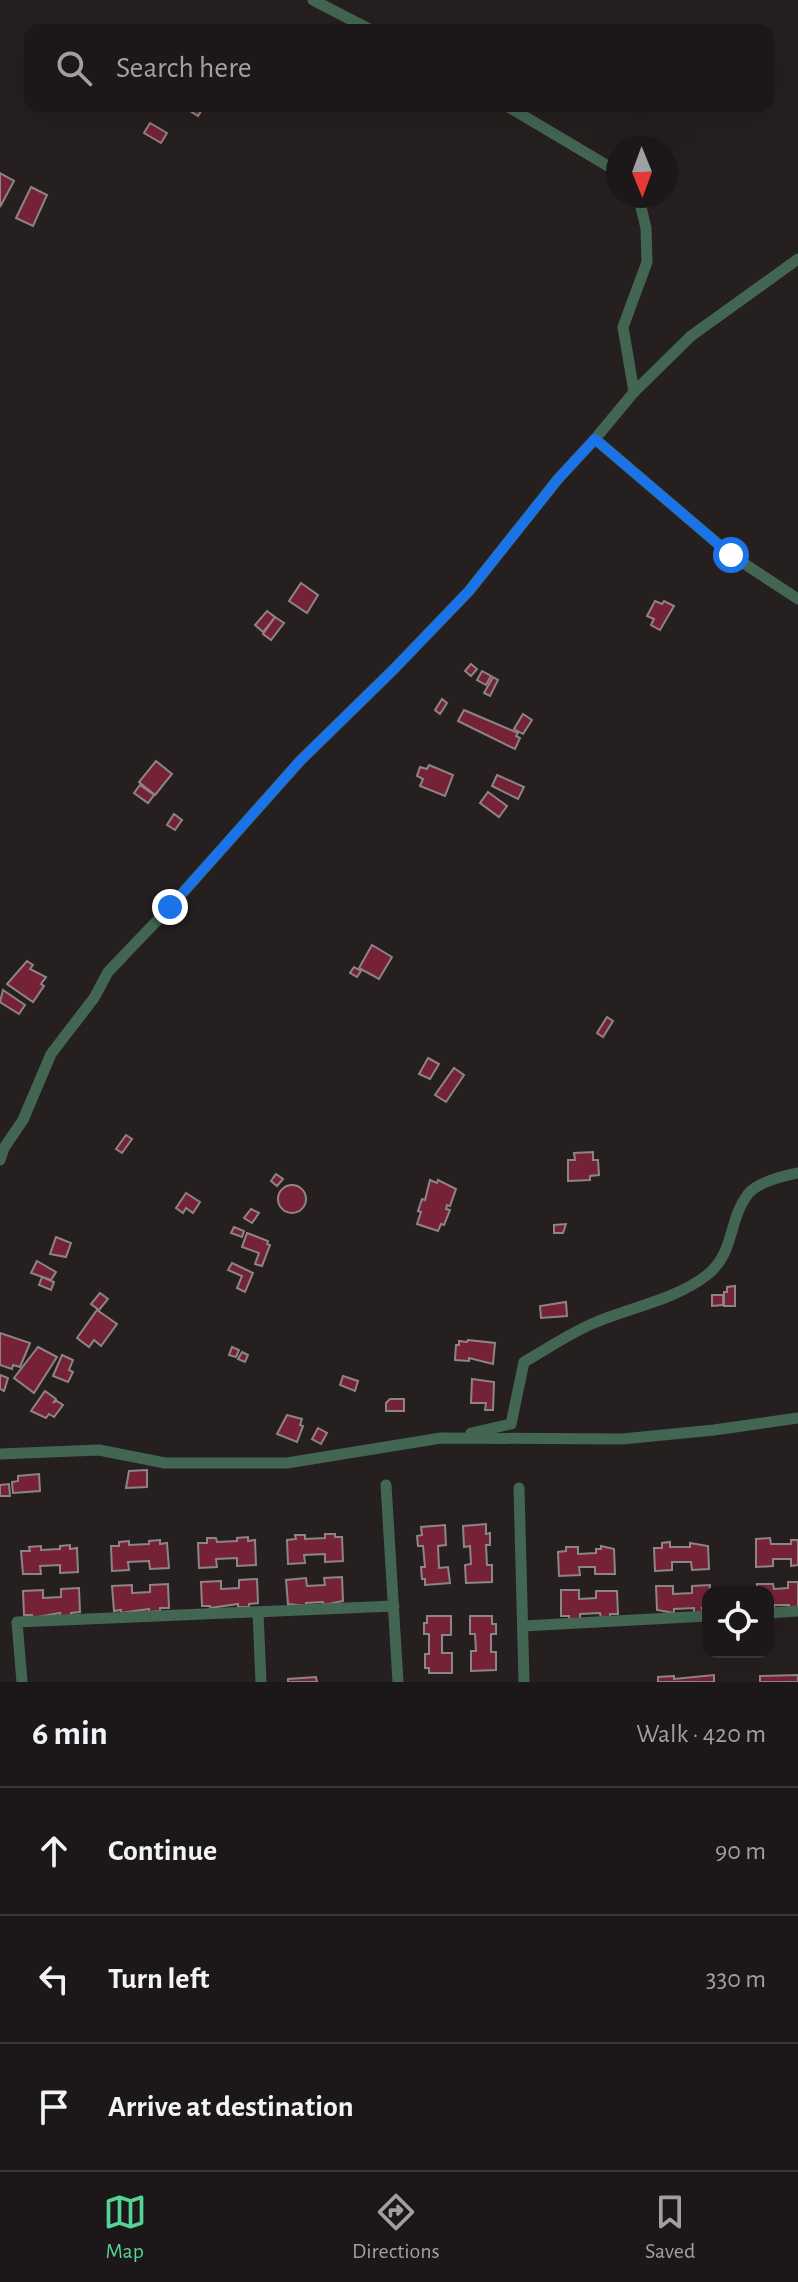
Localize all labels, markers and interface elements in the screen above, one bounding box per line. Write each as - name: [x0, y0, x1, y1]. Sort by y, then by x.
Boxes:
- search box: [24, 24, 774, 112]
- icon: search: [52, 46, 96, 90]
- text: Search here: [116, 53, 252, 83]
- north arrow: [606, 136, 678, 208]
- route start: [713, 537, 749, 573]
- route end: [152, 889, 188, 925]
- map controls: [702, 1586, 774, 1658]
- button: locate: [702, 1586, 774, 1658]
- text: 6 min: [32, 1717, 108, 1751]
- text: Walk · 420 m: [636, 1721, 766, 1747]
- icon: ahead: [32, 1829, 76, 1873]
- text: Continue: [108, 1836, 217, 1866]
- text: 90 m: [715, 1838, 766, 1864]
- icon: left: [32, 1957, 76, 2001]
- text: Turn left: [108, 1964, 209, 1994]
- text: 330 m: [706, 1966, 766, 1992]
- icon: arrive: [32, 2085, 76, 2129]
- text: Arrive at destination: [108, 2092, 354, 2122]
- tab: Map: [103, 2190, 147, 2264]
- tab: Directions: [352, 2190, 440, 2264]
- tab: Saved: [645, 2190, 695, 2264]

